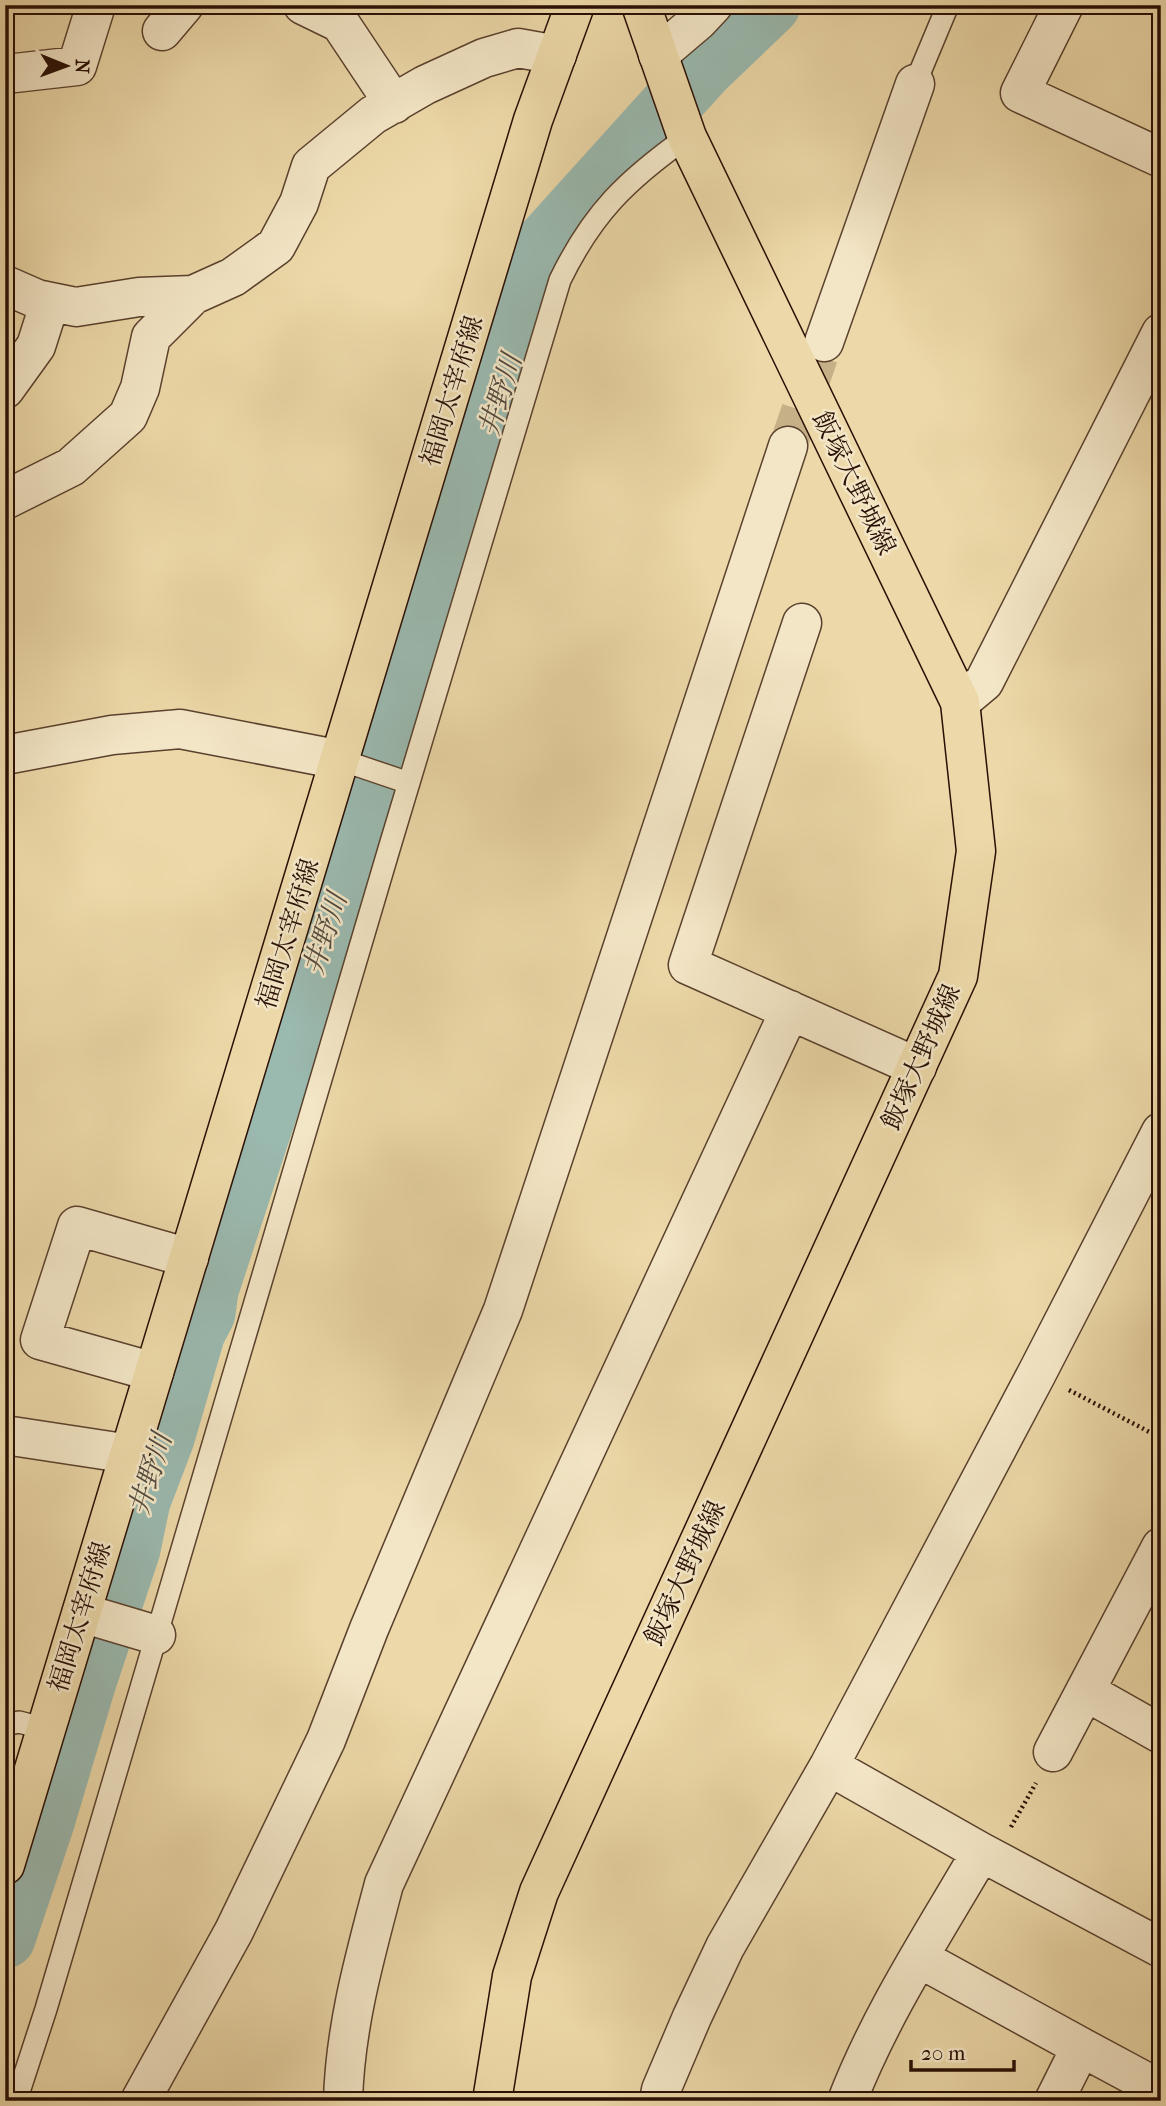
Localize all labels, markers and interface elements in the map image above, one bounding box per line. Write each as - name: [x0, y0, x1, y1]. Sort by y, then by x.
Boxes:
- north arrow: [32, 32, 102, 102]
- text: N: [71, 59, 93, 74]
- street label: 福岡太宰府線: [414, 312, 490, 470]
- water label: 井野川: [472, 347, 529, 440]
- street label: 飯塚大野城線: [806, 406, 902, 560]
- street label: 福岡太宰府線: [250, 855, 326, 1013]
- water label: 井野川: [296, 886, 355, 979]
- street label: 飯塚大野城線: [875, 979, 967, 1135]
- water label: 井野川: [122, 1426, 179, 1519]
- street label: 飯塚大野城線: [638, 1496, 732, 1650]
- street label: 福岡太宰府線: [42, 1538, 118, 1696]
- scale bar: [911, 2029, 1014, 2073]
- text: 20 m: [921, 2041, 966, 2065]

